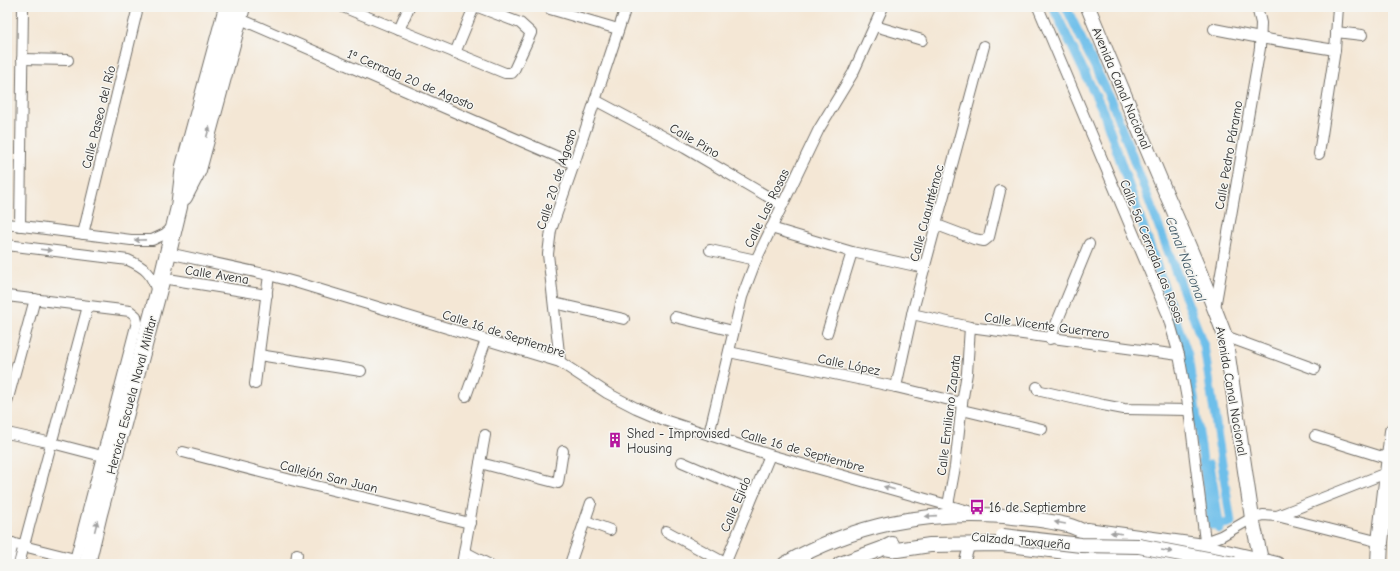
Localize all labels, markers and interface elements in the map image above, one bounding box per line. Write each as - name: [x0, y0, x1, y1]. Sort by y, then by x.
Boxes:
- street label: Avenida Canal Nacional: [1089, 25, 1154, 152]
- street label: 1ª Cerrada 20 de Agosto: [345, 46, 477, 113]
- street label: Calle Paseo del Río: [78, 64, 119, 170]
- street label: Calle Pedro Páramo: [1212, 99, 1245, 211]
- street label: Calle Pino: [667, 120, 723, 161]
- one-way arrow: [205, 126, 211, 138]
- street label: Calle 20 de Agosto: [533, 127, 580, 231]
- street label: Calle Cuauhtémoc: [906, 163, 947, 263]
- street label: Calle Las Rosas: [741, 166, 792, 250]
- street label: Calle 5a Cerrada Las Rosas: [1117, 177, 1188, 325]
- water label: Canal Nacional: [1161, 214, 1210, 305]
- one-way arrow: [133, 237, 146, 243]
- one-way arrow: [40, 247, 52, 253]
- street label: Calle Avena: [184, 262, 250, 287]
- street label: Calle 16 de Septiembre: [441, 307, 568, 361]
- street label: Calle Vicente Guerrero: [983, 309, 1111, 342]
- street label: Heroica Escuela Naval Militar: [103, 313, 160, 476]
- street label: Avenida Canal Nacional: [1213, 325, 1250, 457]
- street label: Calle López: [816, 351, 882, 378]
- street label: Calle Emiliano Zapata: [934, 354, 963, 476]
- place label: Shed - Improvised Housing: [627, 426, 730, 456]
- street label: Calle 16 de Septiembre: [739, 426, 867, 476]
- building icon: Shed - Improvised Housing: [606, 431, 624, 449]
- street label: Callejón San Juan: [278, 457, 379, 496]
- street label: Calle Ejido: [717, 474, 754, 534]
- one-way arrow: [883, 485, 895, 491]
- bus stop icon: 16 de Septiembre: [968, 498, 986, 516]
- place label: 16 de Septiembre: [989, 500, 1087, 515]
- one-way arrow: [925, 513, 937, 520]
- one-way arrow: [94, 520, 100, 532]
- one-way arrow: [1054, 520, 1066, 526]
- street label: Calzada Taxqueña: [971, 529, 1071, 552]
- one-way arrow: [1110, 530, 1122, 536]
- one-way arrow: [1161, 548, 1173, 554]

